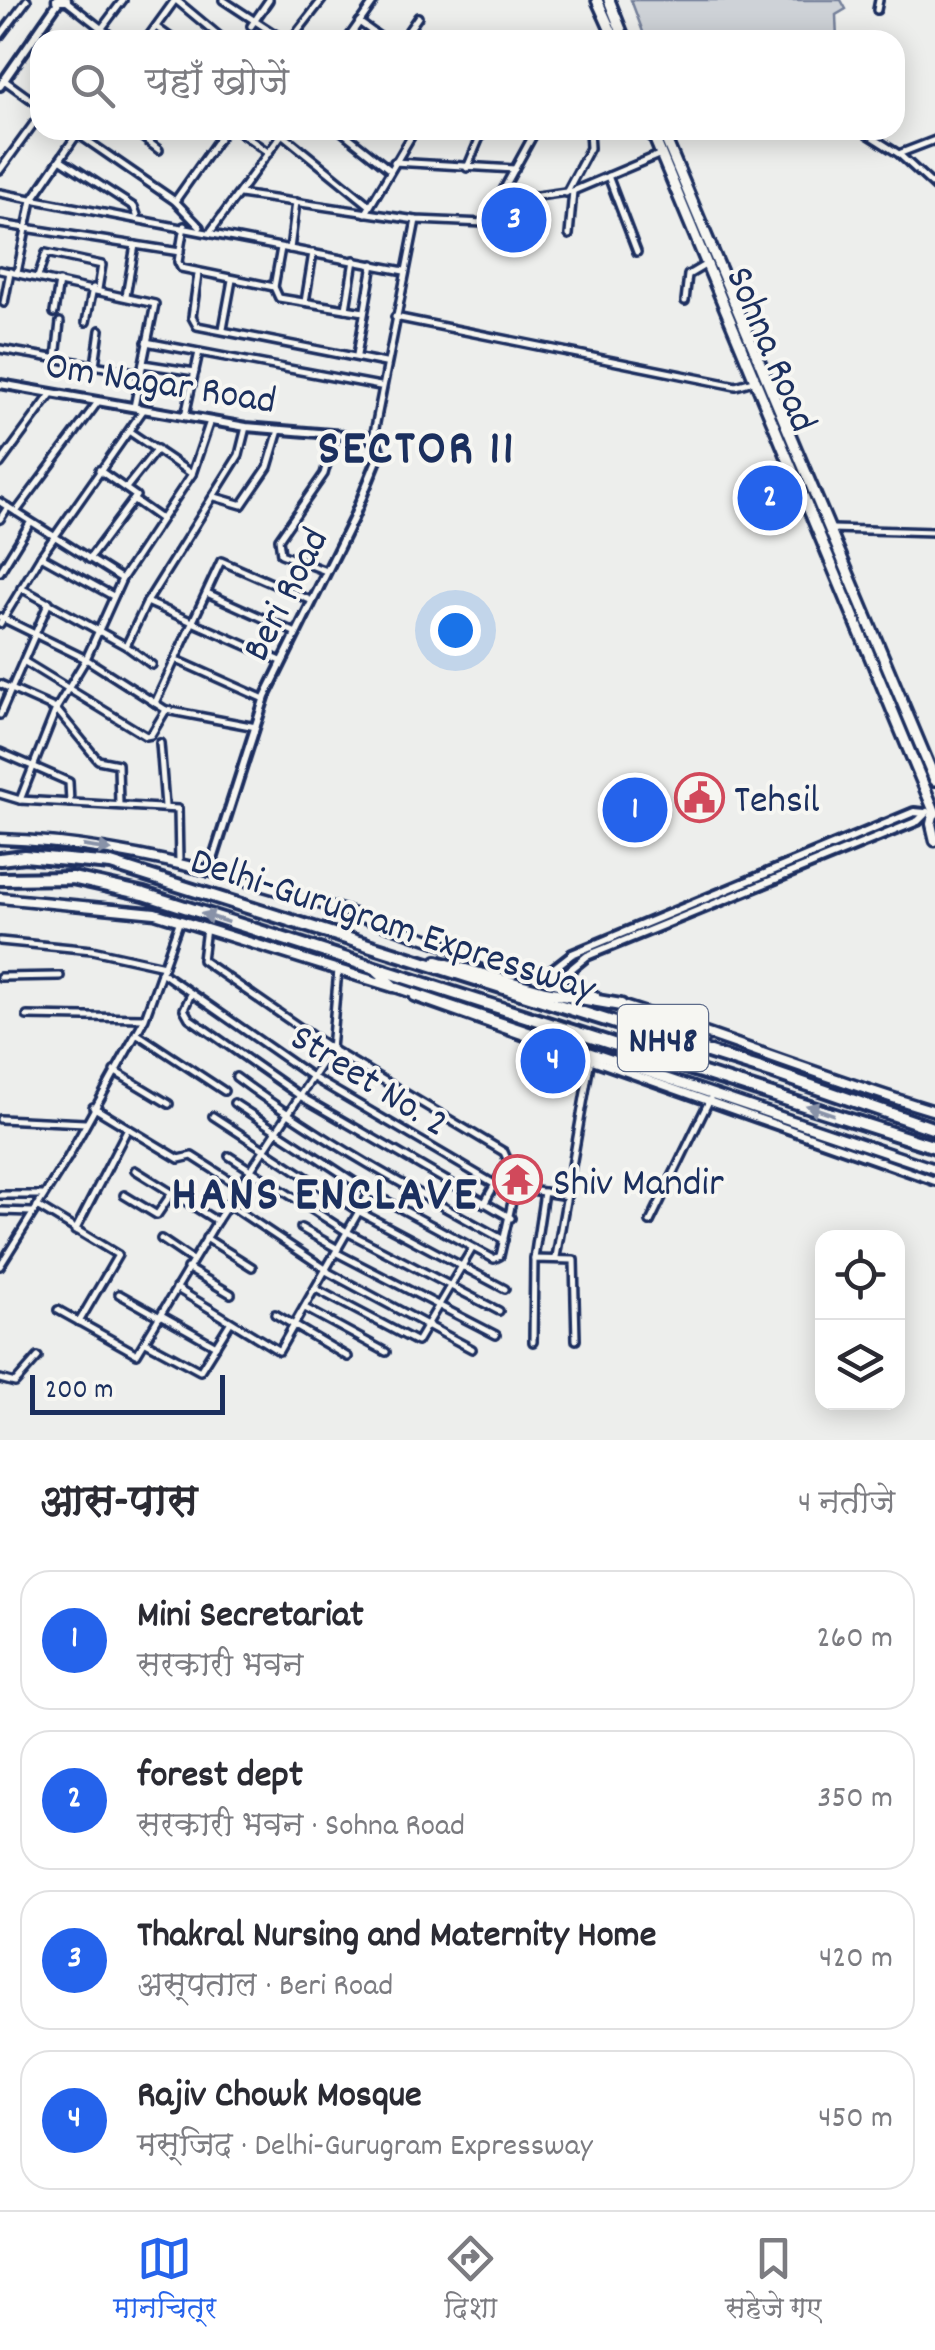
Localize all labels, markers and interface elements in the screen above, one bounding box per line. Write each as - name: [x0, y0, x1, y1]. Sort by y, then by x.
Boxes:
- search box: [30, 30, 905, 140]
- icon: search: [65, 58, 120, 113]
- text: यहाँ खोजें: [145, 58, 289, 113]
- pin: 3: [482, 182, 546, 258]
- street label: Sohna Road: [708, 259, 828, 442]
- street label: Om Nagar Road: [40, 340, 280, 433]
- district label: SECTOR 11: [318, 416, 516, 488]
- pin: 2: [738, 460, 802, 536]
- street label: Beri Road: [231, 519, 347, 672]
- your location: [430, 605, 481, 656]
- public building icon: Tehsil: [673, 771, 725, 823]
- pin: 1: [602, 772, 668, 848]
- place label: Tehsil: [734, 775, 820, 832]
- street label: Delhi-Gurugram Expressway: [182, 836, 603, 1021]
- one-way arrow: [82, 840, 113, 856]
- one-way arrow: [200, 909, 230, 924]
- road number: NH48: [618, 1005, 708, 1071]
- street label: Street No. 2: [277, 1012, 458, 1155]
- pin: 4: [520, 1024, 586, 1098]
- one-way arrow: [804, 1102, 834, 1117]
- temple icon: Shiv Mandir: [492, 1154, 544, 1206]
- place label: Shiv Mandir: [553, 1158, 724, 1215]
- district label: HANS ENCLAVE: [171, 1162, 479, 1234]
- map controls: [815, 1230, 905, 1410]
- button: locate: [815, 1230, 905, 1320]
- button: layers: [815, 1320, 905, 1410]
- scale bar: [30, 1370, 225, 1414]
- text: 200 m: [45, 1372, 113, 1412]
- text: आस-पास: [40, 1475, 197, 1535]
- text: 4 नतीजे: [798, 1482, 895, 1528]
- text: Mini Secretariat: [137, 1590, 364, 1645]
- text: 1: [71, 1617, 78, 1663]
- text: 260 m: [817, 1617, 893, 1663]
- text: सरकारी भवन: [137, 1645, 303, 1691]
- text: forest dept: [137, 1750, 303, 1805]
- text: 2: [68, 1777, 81, 1823]
- text: 350 m: [817, 1777, 893, 1823]
- text: सरकारी भवन · Sohna Road: [137, 1805, 465, 1851]
- text: Thakral Nursing and Maternity Home: [137, 1910, 656, 1965]
- text: 3: [67, 1937, 82, 1983]
- text: 420 m: [819, 1937, 893, 1983]
- text: अस्पताल · Beri Road: [137, 1965, 393, 2011]
- text: Rajiv Chowk Mosque: [137, 2070, 422, 2125]
- text: 4: [68, 2097, 81, 2143]
- text: 450 m: [818, 2097, 893, 2143]
- text: मस्जिद · Delhi-Gurugram Expressway: [137, 2125, 593, 2171]
- tab: मानचित्र: [113, 2231, 217, 2331]
- tab: दिशा: [443, 2231, 498, 2331]
- tab: सहेजे गए: [725, 2231, 822, 2331]

